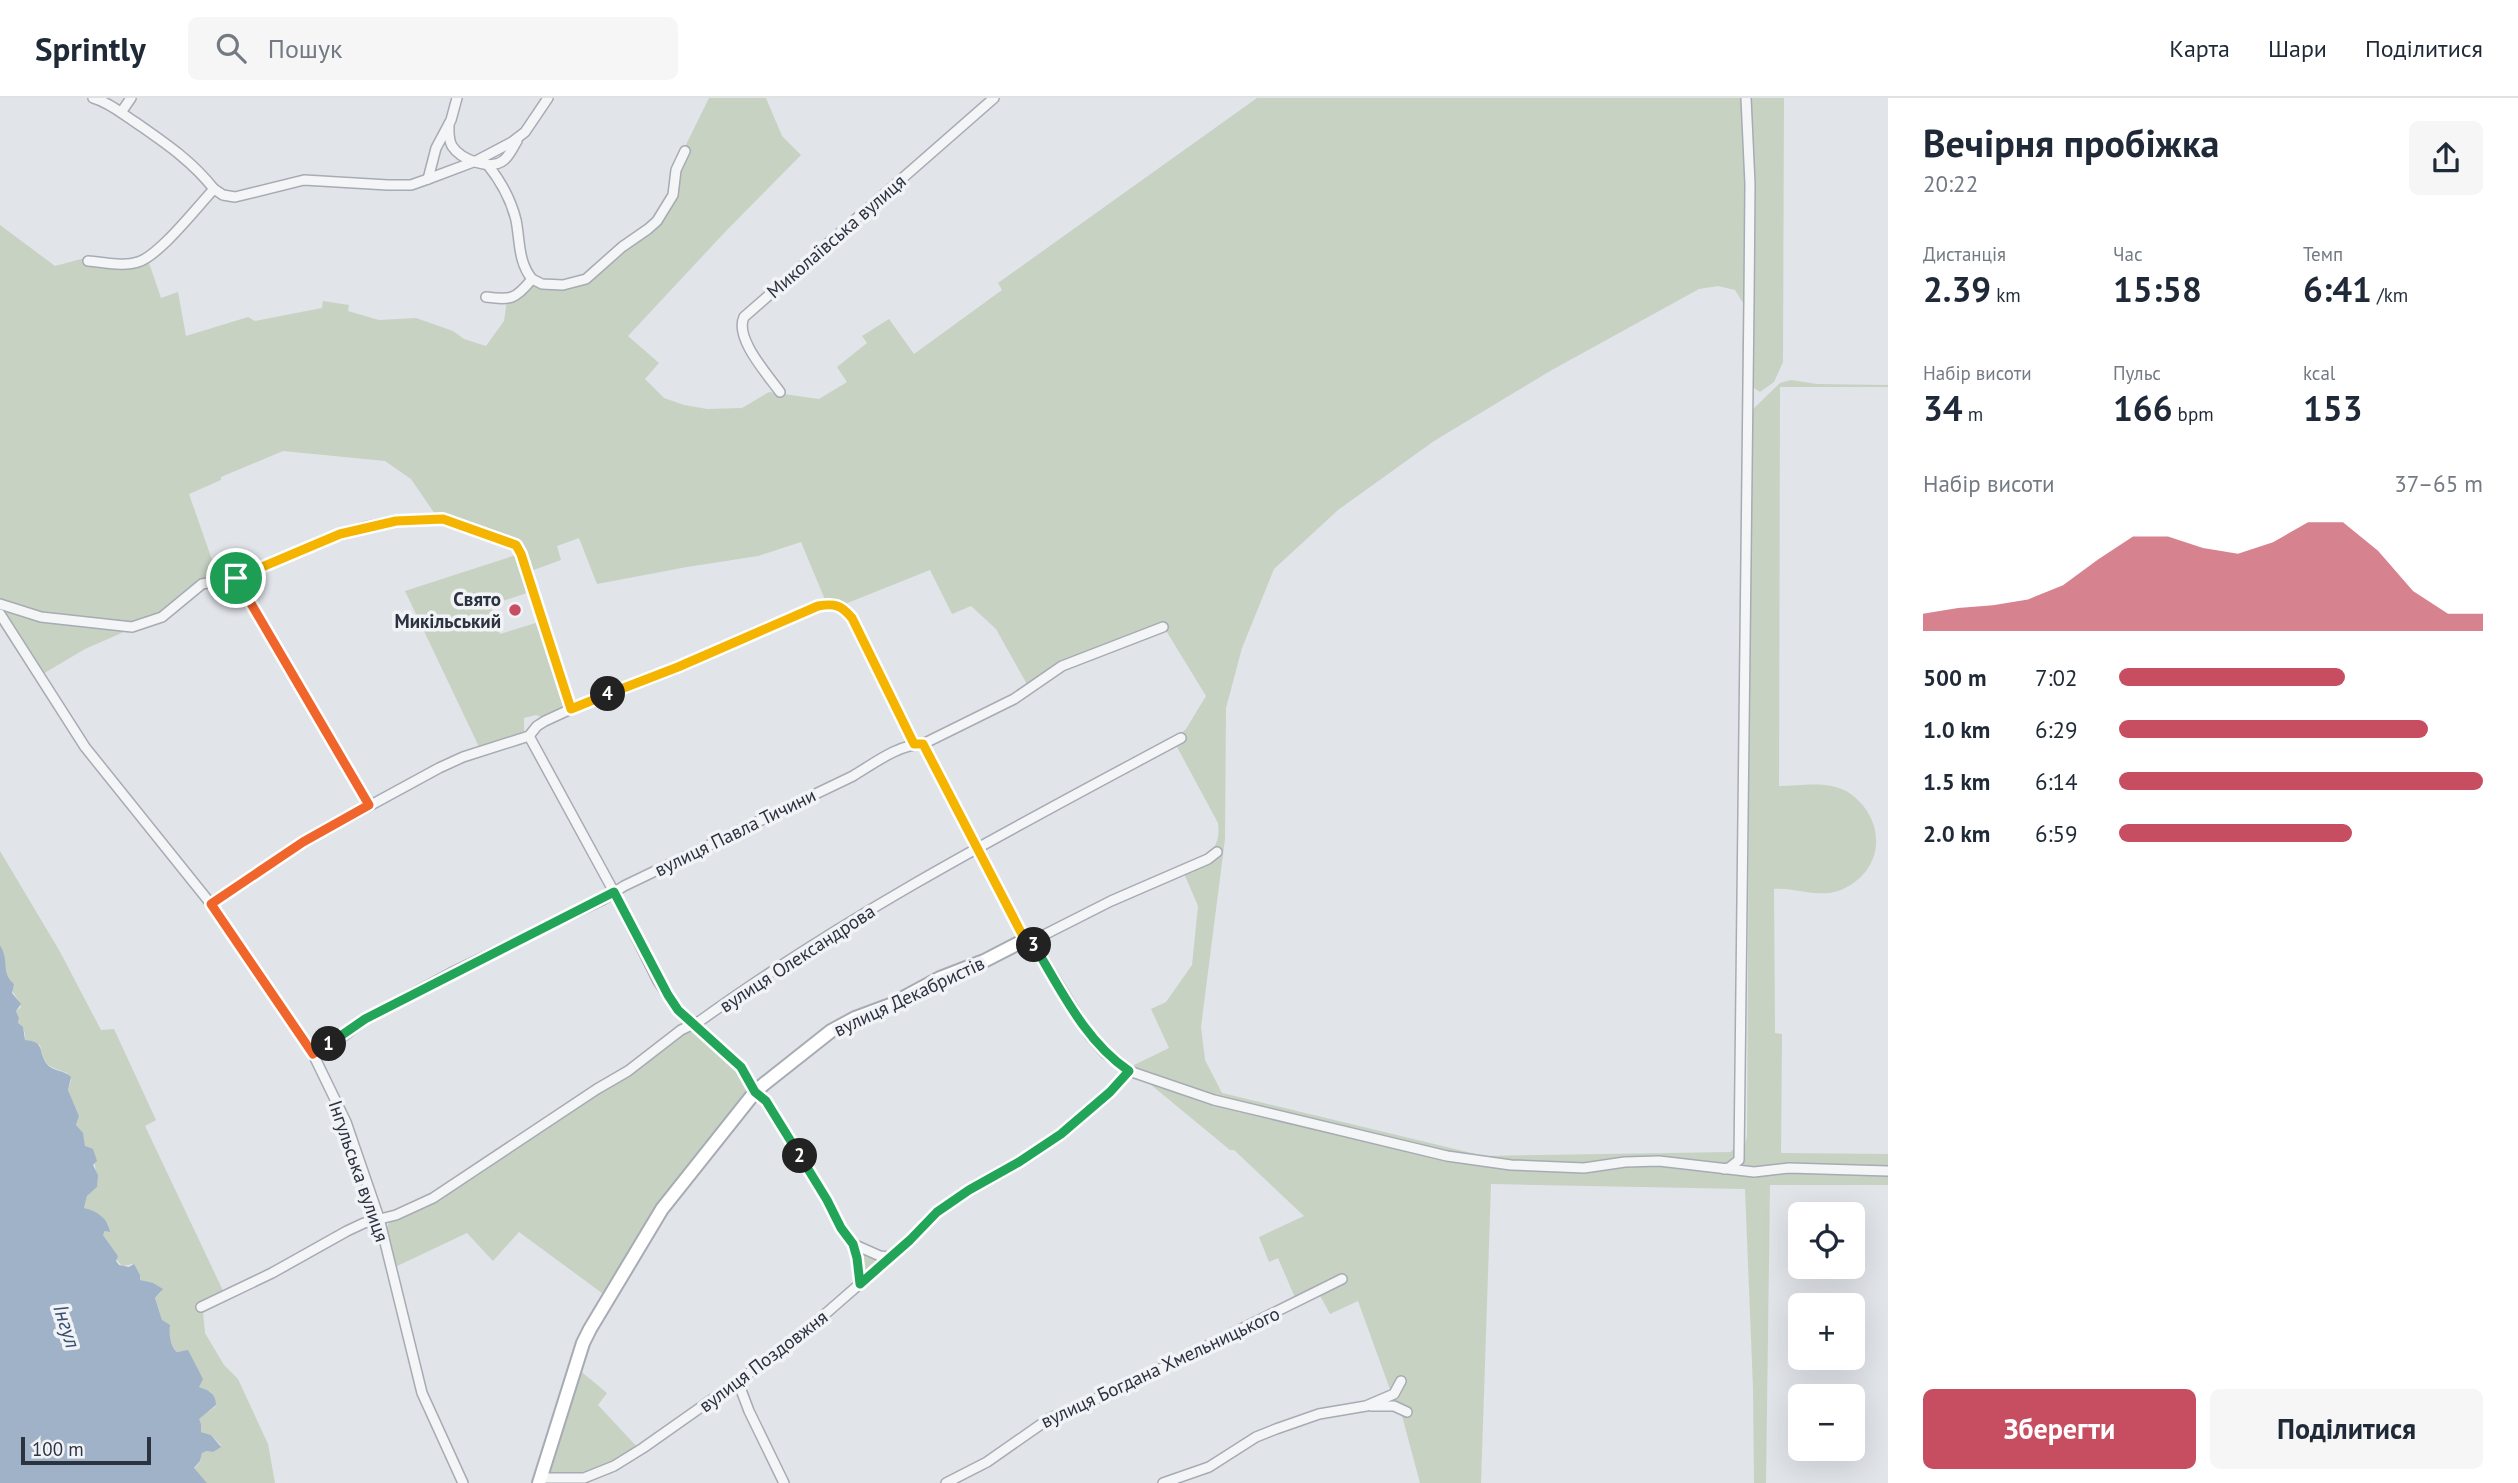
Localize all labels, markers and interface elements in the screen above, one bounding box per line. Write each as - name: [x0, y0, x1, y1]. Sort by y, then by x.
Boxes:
- search box: [188, 17, 678, 80]
- text: Sprintly: [35, 27, 146, 70]
- icon: search: [212, 29, 250, 67]
- text: Пошук: [268, 32, 343, 65]
- text: Карта: [2169, 33, 2230, 64]
- text: Шари: [2268, 33, 2327, 64]
- text: Поділитися: [2365, 33, 2483, 64]
- text: Вечірня пробіжка: [1923, 118, 2219, 167]
- button: share: [2409, 121, 2483, 195]
- street label: Миколаївська вулиця: [762, 169, 910, 303]
- text: 20:22: [1923, 169, 1978, 198]
- text: Дистанція: [1923, 242, 2006, 266]
- text: Час: [2113, 242, 2143, 266]
- text: Темп: [2303, 242, 2343, 266]
- text: 2.39: [1923, 266, 1991, 312]
- text: 15:58: [2113, 266, 2202, 312]
- text: 6:41: [2303, 266, 2372, 312]
- text: km: [1991, 283, 2021, 307]
- text: /km: [2372, 283, 2408, 307]
- text: Набір висоти: [1923, 361, 2032, 385]
- text: Пульс: [2113, 361, 2161, 385]
- text: kcal: [2303, 361, 2335, 385]
- text: 34: [1923, 385, 1963, 431]
- text: 166: [2113, 385, 2173, 431]
- text: 153: [2303, 385, 2363, 431]
- text: m: [1963, 402, 1983, 426]
- text: bpm: [2173, 402, 2214, 426]
- text: Набір висоти: [1923, 469, 2055, 498]
- text: 37–65 m: [2394, 469, 2483, 498]
- pin: [206, 548, 266, 608]
- icon: arrive: [217, 559, 255, 597]
- place label: Свято Микільський: [395, 587, 501, 633]
- marker: Свято Микільський: [507, 602, 523, 618]
- text: 500 m: [1923, 663, 1986, 692]
- text: 7:02: [2035, 663, 2078, 692]
- pin: 4: [590, 676, 626, 712]
- text: 4: [602, 681, 613, 705]
- text: 1.0 km: [1923, 715, 1990, 744]
- text: 6:29: [2035, 715, 2078, 744]
- text: 1.5 km: [1923, 767, 1990, 796]
- text: 6:14: [2035, 767, 2078, 796]
- street label: вулиця Павла Тичини: [650, 783, 820, 881]
- text: 2.0 km: [1923, 819, 1990, 848]
- text: 6:59: [2035, 819, 2078, 848]
- street label: вулиця Олександрова: [715, 899, 879, 1017]
- pin: 3: [1016, 928, 1052, 962]
- text: 3: [1028, 932, 1039, 956]
- street label: вулиця Декабристів: [830, 951, 988, 1041]
- pin: 1: [312, 1026, 346, 1062]
- text: 1: [323, 1031, 334, 1055]
- street label: Інгульська вулиця: [324, 1097, 394, 1245]
- pin: 2: [782, 1138, 818, 1174]
- text: 2: [794, 1143, 805, 1167]
- map controls: [1788, 1202, 1865, 1461]
- button: locate: [1788, 1202, 1865, 1279]
- button: +: [1788, 1293, 1865, 1370]
- water label: Інгул: [47, 1301, 87, 1351]
- street label: вулиця Богдана Хмельницького: [1037, 1301, 1283, 1433]
- street label: вулиця Поздовжня: [694, 1305, 832, 1417]
- button: −: [1788, 1384, 1865, 1461]
- button: Зберегти: [1923, 1389, 2196, 1469]
- button: Поділитися: [2210, 1389, 2483, 1469]
- scale bar: [21, 1434, 150, 1466]
- text: 100 m: [32, 1437, 84, 1461]

